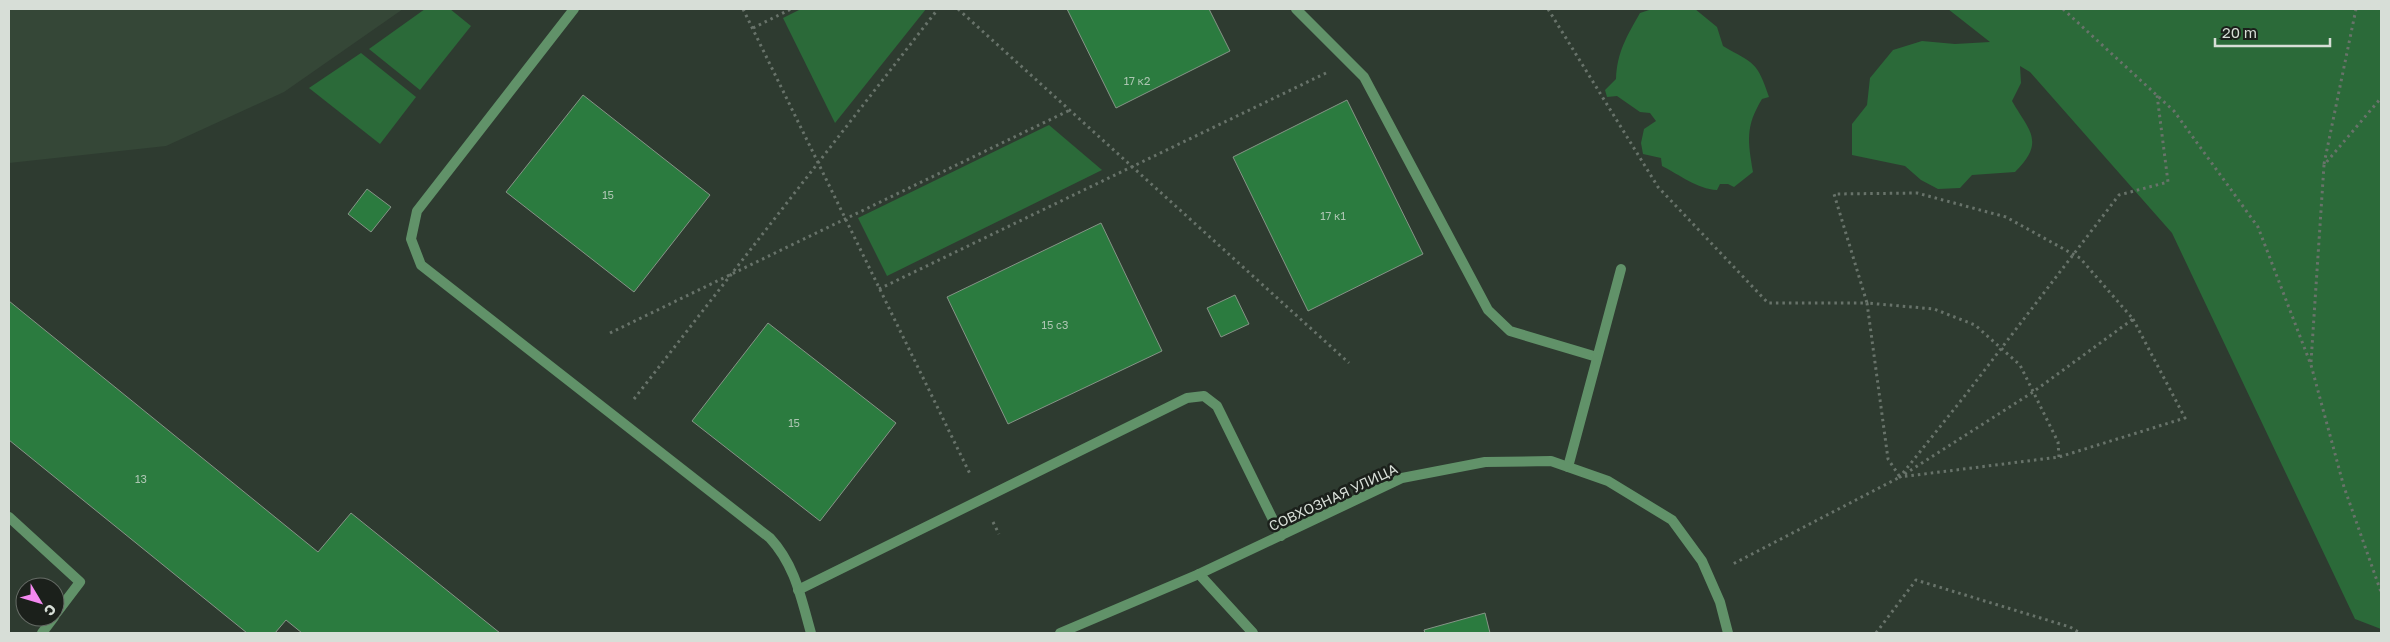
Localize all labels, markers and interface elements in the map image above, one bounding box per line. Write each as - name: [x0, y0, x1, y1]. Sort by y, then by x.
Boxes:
- scale bar: [2215, 15, 2330, 47]
- text: 20 m: [2222, 23, 2257, 41]
- house number: 17 к2: [1124, 74, 1150, 87]
- house number: 15: [602, 188, 614, 201]
- house number: 17 к1: [1320, 209, 1346, 222]
- house number: 15 с3: [1042, 318, 1068, 331]
- house number: 15: [788, 416, 800, 429]
- street label: СОВХОЗНАЯ УЛИЦА: [1266, 459, 1401, 534]
- house number: 13: [135, 472, 147, 485]
- north arrow: [15, 577, 65, 627]
- text: С: [41, 601, 60, 620]

